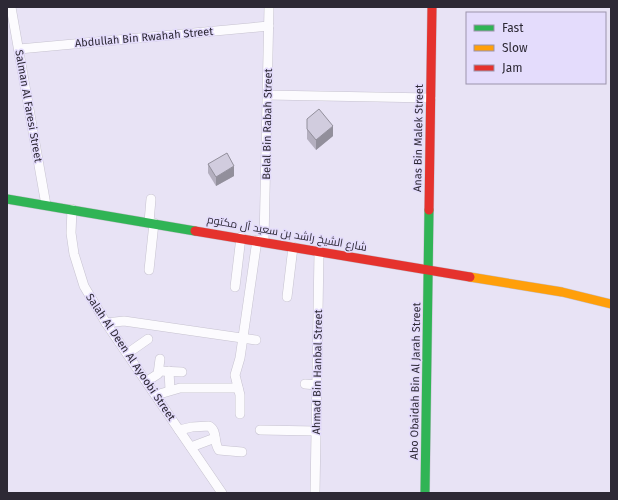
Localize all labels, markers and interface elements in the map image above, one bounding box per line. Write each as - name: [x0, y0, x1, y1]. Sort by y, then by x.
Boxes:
- legend: [466, 12, 606, 84]
- text: Fast: [502, 21, 524, 35]
- street label: Abdullah Bin Rwahah Street: [74, 25, 214, 50]
- text: Slow: [502, 41, 528, 55]
- street label: Salman Al Faresi Street: [12, 49, 45, 163]
- text: Jam: [502, 61, 522, 75]
- street label: Belal Bin Rabah Street: [260, 68, 275, 180]
- street label: Anas Bin Malek Street: [411, 84, 426, 192]
- street label: شارع الشيخ راشد بن سعيد آل مكتوم: [206, 213, 368, 255]
- street label: Salah Al Deen Al Ayoobi Street: [83, 291, 178, 423]
- street label: Abo Obaidah Bin Al Jarah Street: [408, 302, 423, 460]
- street label: Ahmad Bin Hanbal Street: [310, 309, 325, 435]

